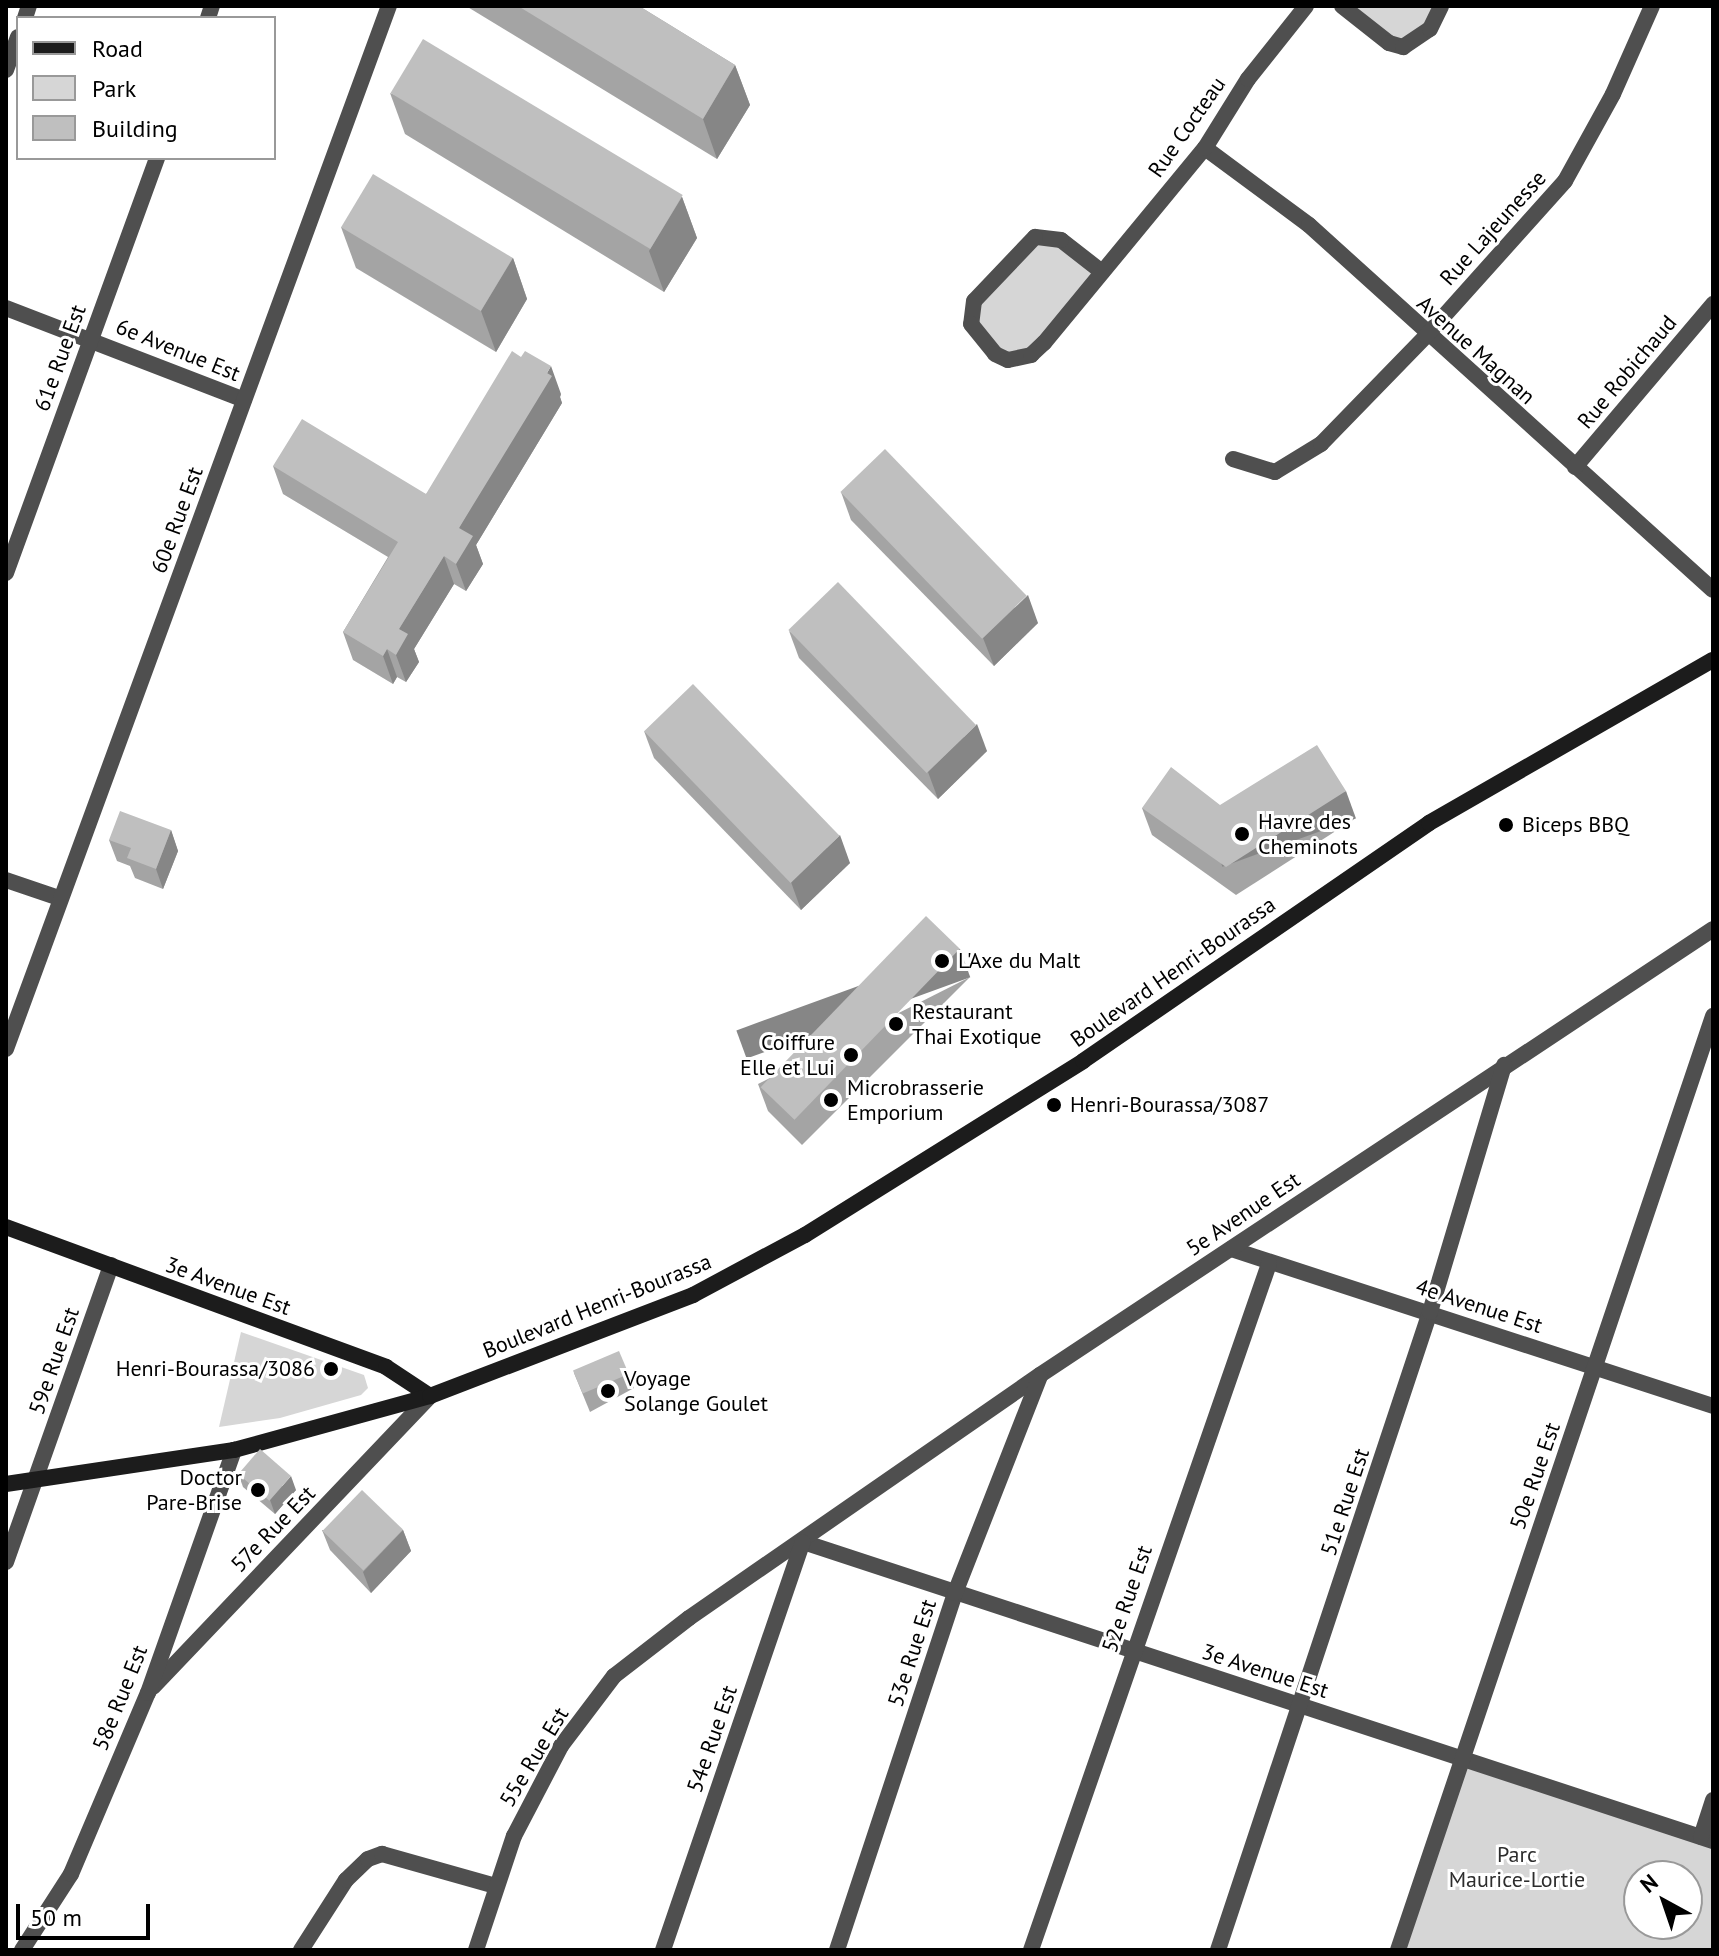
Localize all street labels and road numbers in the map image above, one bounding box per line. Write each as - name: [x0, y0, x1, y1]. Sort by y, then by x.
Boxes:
- street label: Rue Cocteau: [1143, 72, 1231, 182]
- street label: Rue Lajeunesse: [1435, 165, 1551, 291]
- street label: Avenue Magnan: [1412, 290, 1540, 410]
- street label: 61e Rue Est: [29, 301, 91, 415]
- street label: Rue Robichaud: [1572, 310, 1682, 434]
- street label: 6e Avenue Est: [112, 313, 244, 387]
- street label: 60e Rue Est: [146, 463, 208, 577]
- street label: Boulevard Henri-Bourassa: [1066, 891, 1280, 1053]
- street label: 5e Avenue Est: [1181, 1166, 1305, 1262]
- street label: Boulevard Henri-Bourassa: [479, 1248, 715, 1364]
- street label: 3e Avenue Est: [161, 1251, 295, 1321]
- street label: 4e Avenue Est: [1412, 1273, 1546, 1339]
- street label: 59e Rue Est: [23, 1304, 85, 1418]
- street label: 50e Rue Est: [1504, 1419, 1566, 1533]
- street label: 51e Rue Est: [1315, 1445, 1375, 1559]
- street label: 57e Rue Est: [225, 1480, 321, 1578]
- street label: 52e Rue Est: [1096, 1542, 1158, 1656]
- street label: 53e Rue Est: [882, 1596, 942, 1710]
- street label: 3e Avenue Est: [1198, 1638, 1332, 1704]
- street label: 58e Rue Est: [87, 1641, 153, 1755]
- street label: 54e Rue Est: [681, 1682, 743, 1796]
- street label: 55e Rue Est: [494, 1702, 574, 1812]

